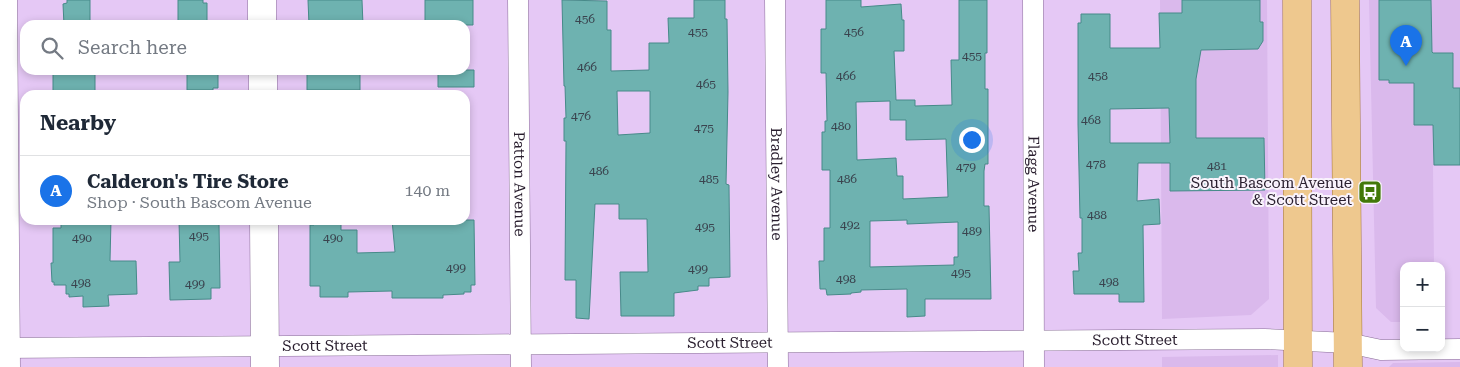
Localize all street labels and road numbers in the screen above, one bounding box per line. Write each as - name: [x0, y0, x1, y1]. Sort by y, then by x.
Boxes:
- street label: Bradley Avenue: [767, 127, 786, 241]
- street label: Patton Avenue: [510, 131, 529, 237]
- street label: Flagg Avenue: [1024, 136, 1043, 232]
- street label: Scott Street: [1092, 331, 1178, 349]
- street label: Scott Street: [687, 333, 773, 352]
- street label: Scott Street: [282, 336, 368, 355]

